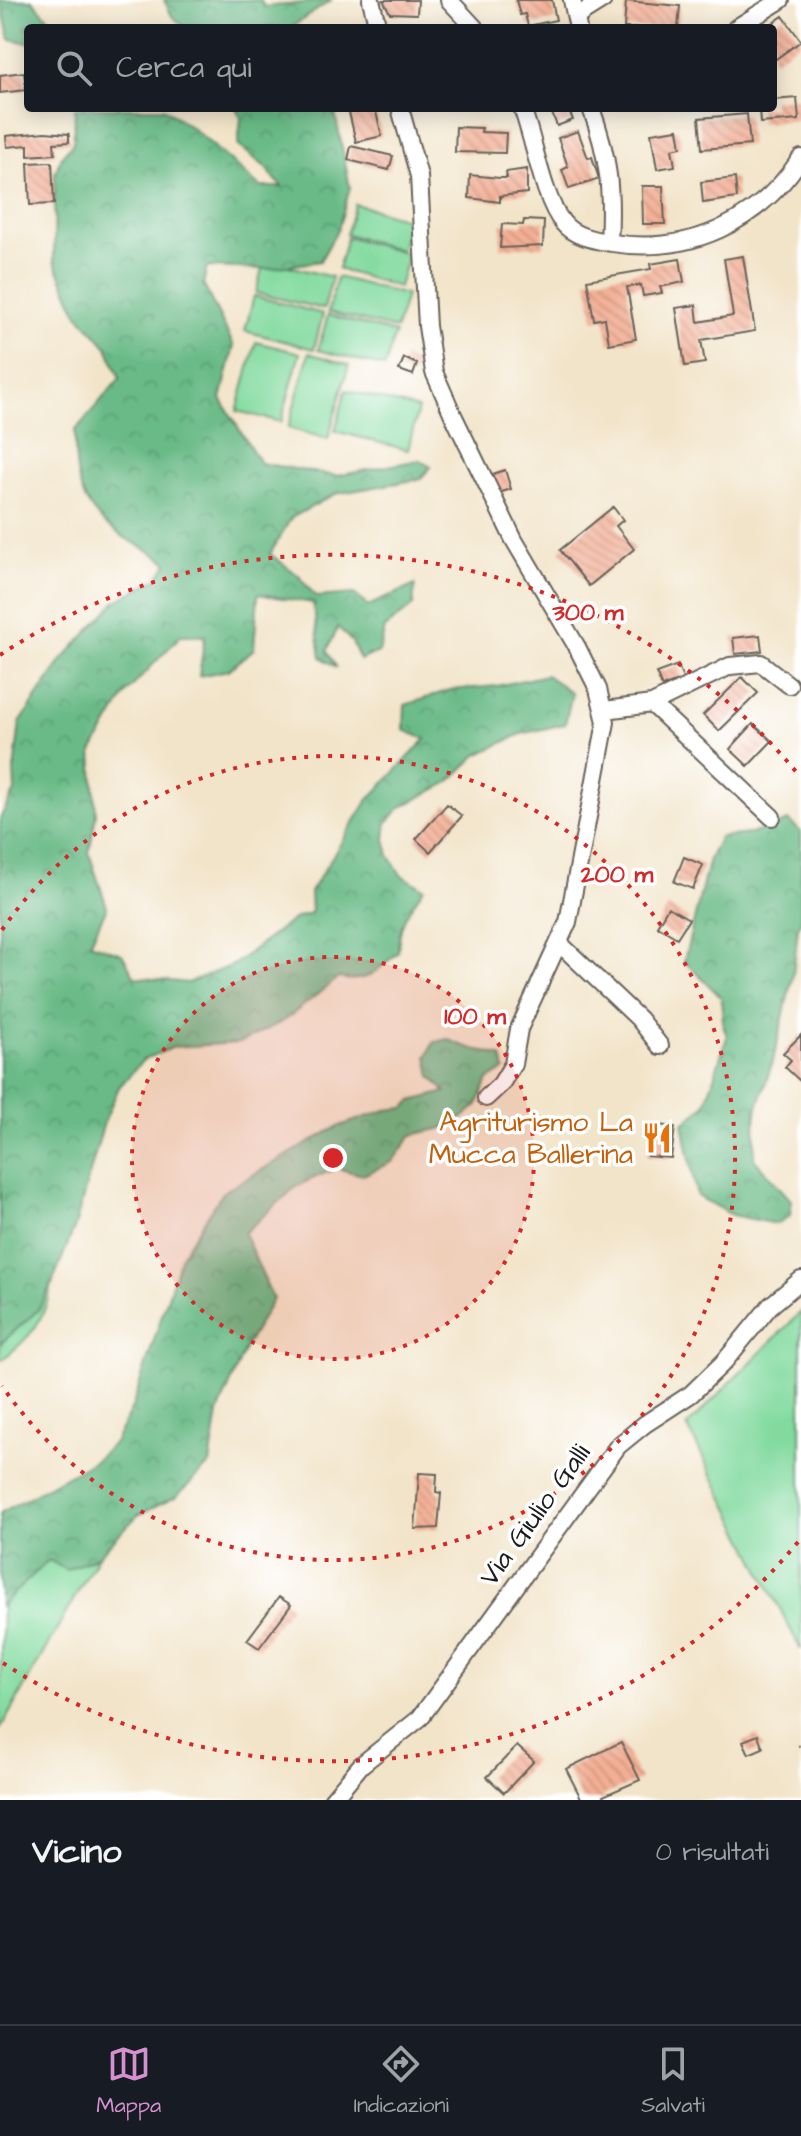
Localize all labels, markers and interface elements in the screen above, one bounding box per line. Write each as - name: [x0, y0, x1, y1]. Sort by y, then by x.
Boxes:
- search box: [24, 24, 777, 112]
- icon: search: [52, 46, 96, 90]
- text: Cerca qui: [116, 47, 251, 89]
- text: 300 m: [552, 596, 624, 630]
- text: 200 m: [580, 858, 653, 892]
- text: 100 m: [444, 1000, 506, 1034]
- place label: Agriturismo La Mucca Ballerina: [429, 1103, 633, 1174]
- restaurant icon: Agriturismo La Mucca Ballerina: [640, 1121, 674, 1155]
- centre of rings: [319, 1144, 347, 1172]
- street label: Via Giulio Galli: [470, 1436, 600, 1594]
- text: Vicino: [32, 1828, 121, 1876]
- text: 0 risultati: [655, 1834, 769, 1870]
- tab: Mappa: [96, 2042, 161, 2121]
- tab: Indicazioni: [354, 2042, 449, 2121]
- tab: Salvati: [641, 2042, 705, 2121]

